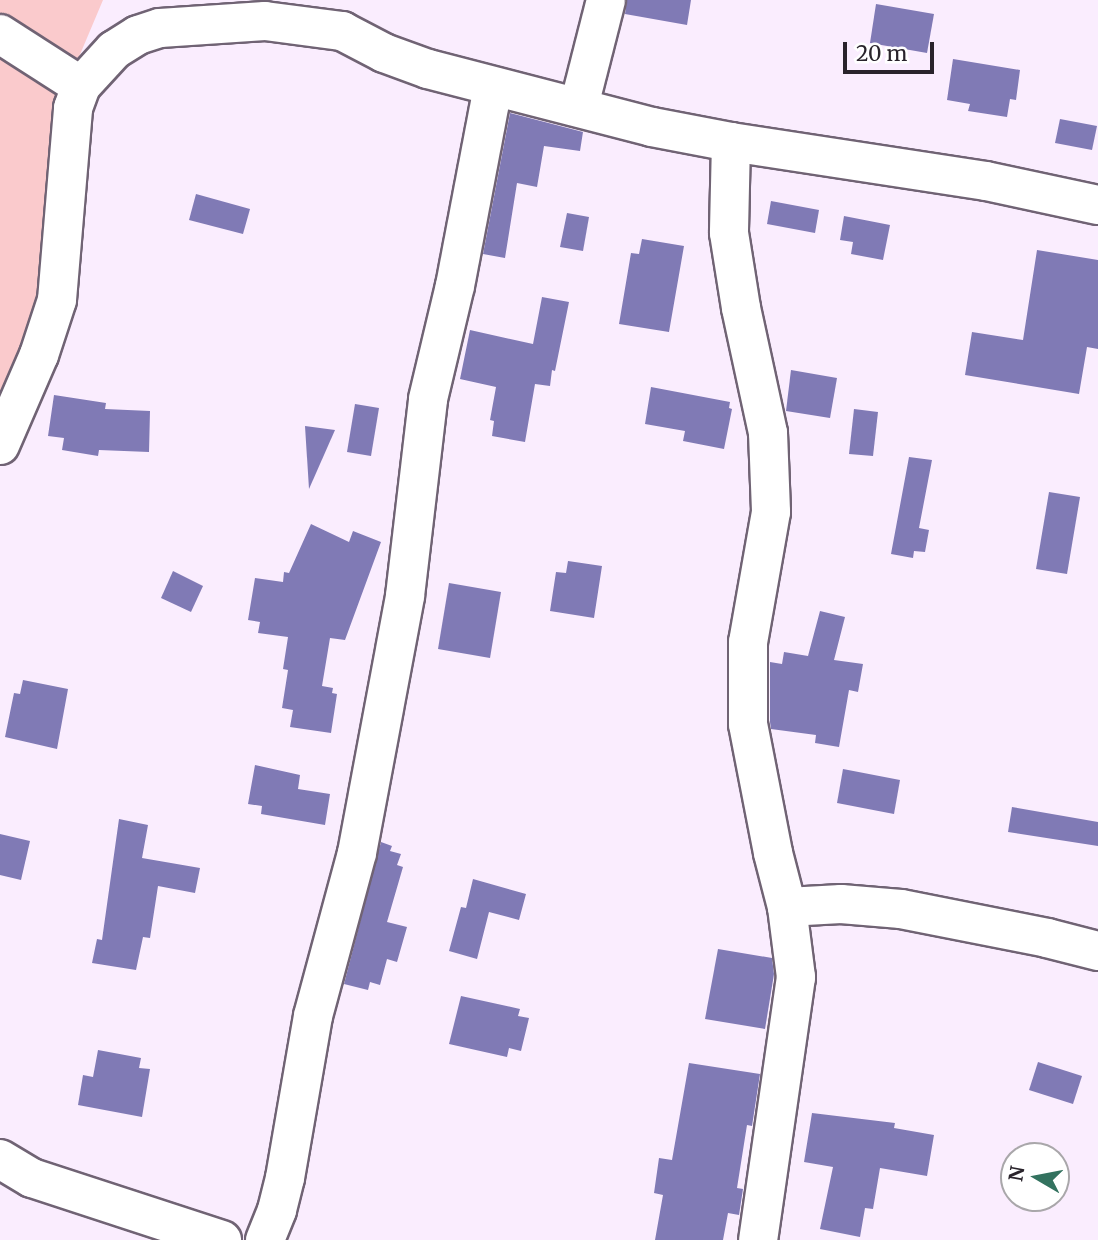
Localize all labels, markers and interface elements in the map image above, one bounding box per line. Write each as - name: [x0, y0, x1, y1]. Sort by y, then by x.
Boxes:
- scale bar: [846, 28, 937, 72]
- text: 20 m: [856, 40, 907, 67]
- north arrow: [1000, 1142, 1070, 1212]
- text: N: [1003, 1164, 1029, 1183]

